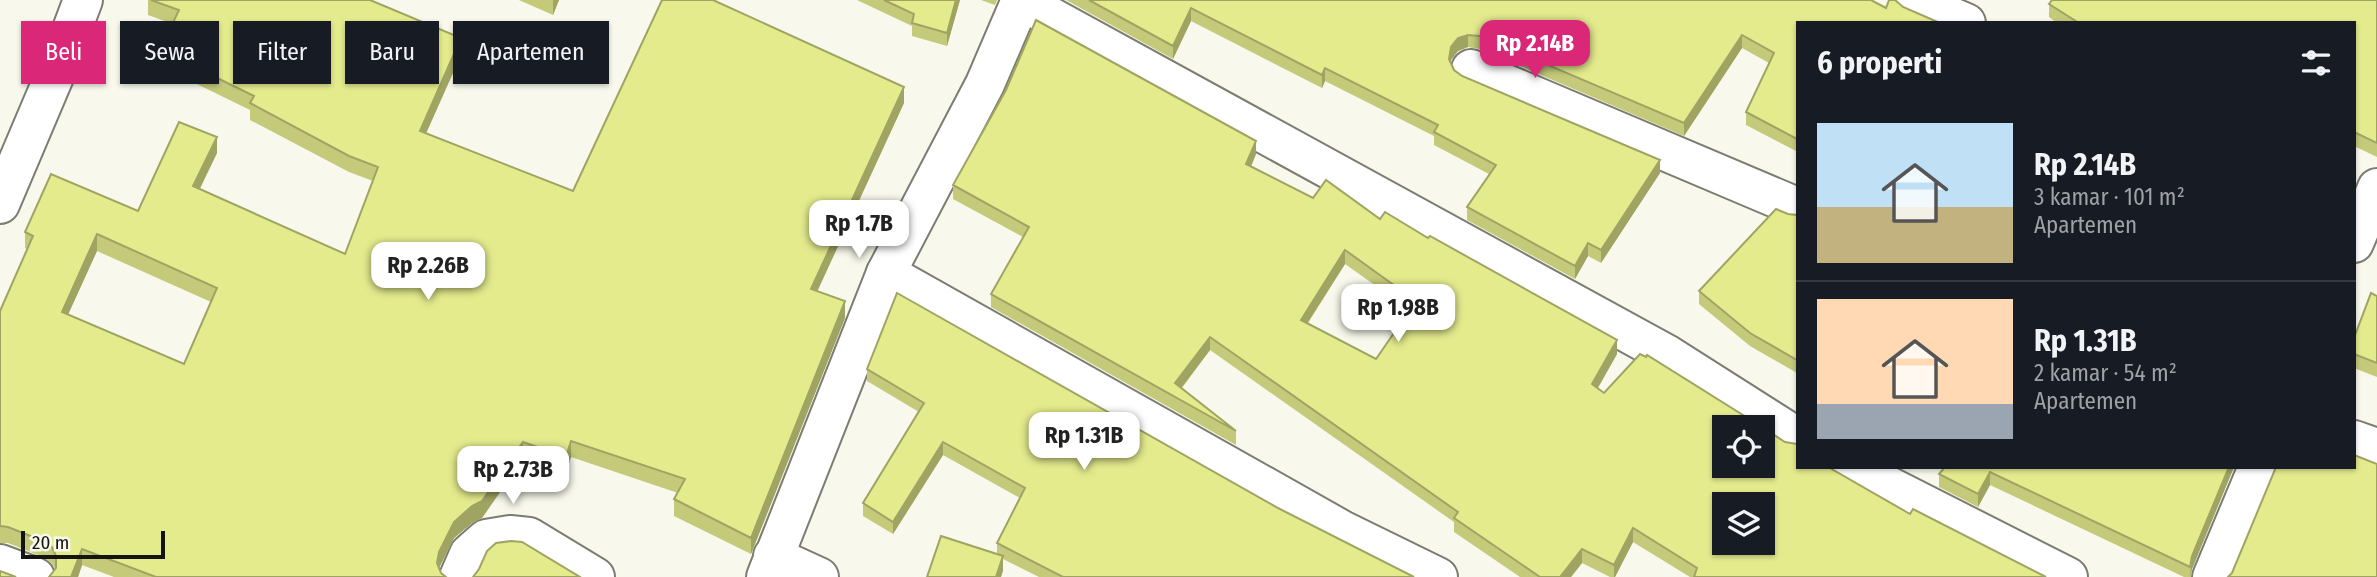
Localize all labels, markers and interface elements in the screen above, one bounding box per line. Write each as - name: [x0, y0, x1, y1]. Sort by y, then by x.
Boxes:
- pin: Rp 2.14B: [1463, 20, 1607, 80]
- chip: Beli: [21, 21, 106, 84]
- chip: Sewa: [120, 21, 219, 84]
- chip: Filter: [233, 21, 331, 84]
- chip: Baru: [345, 21, 439, 84]
- chip: Apartemen: [453, 21, 609, 84]
- text: Rp 2.14B: [1496, 29, 1574, 57]
- icon: filters: [2297, 44, 2335, 82]
- text: 6 properti: [1817, 45, 1942, 81]
- text: Rp 2.14B: [2034, 147, 2136, 183]
- icon: home: [1873, 151, 1957, 235]
- text: 3 kamar · 101 m²: [2034, 183, 2185, 211]
- pin: Rp 1.7B: [794, 201, 924, 260]
- text: Rp 1.7B: [825, 209, 893, 237]
- text: Apartemen: [2034, 211, 2137, 239]
- pin: Rp 2.26B: [356, 243, 500, 302]
- text: Rp 2.26B: [387, 251, 469, 279]
- pin: Rp 1.98B: [1326, 284, 1470, 344]
- text: Rp 1.98B: [1357, 293, 1439, 321]
- text: Rp 1.31B: [2034, 323, 2136, 359]
- icon: home: [1873, 327, 1957, 411]
- text: 2 kamar · 54 m²: [2034, 359, 2177, 387]
- text: Apartemen: [2034, 387, 2137, 415]
- pin: Rp 1.31B: [1012, 412, 1156, 472]
- map controls: [1712, 415, 1775, 555]
- button: locate: [1712, 415, 1775, 478]
- text: Rp 1.31B: [1045, 421, 1123, 449]
- pin: Rp 2.73B: [441, 447, 585, 506]
- text: Rp 2.73B: [473, 455, 553, 483]
- button: layers: [1712, 492, 1775, 555]
- scale bar: [21, 528, 164, 560]
- text: 20 m: [32, 531, 69, 554]

